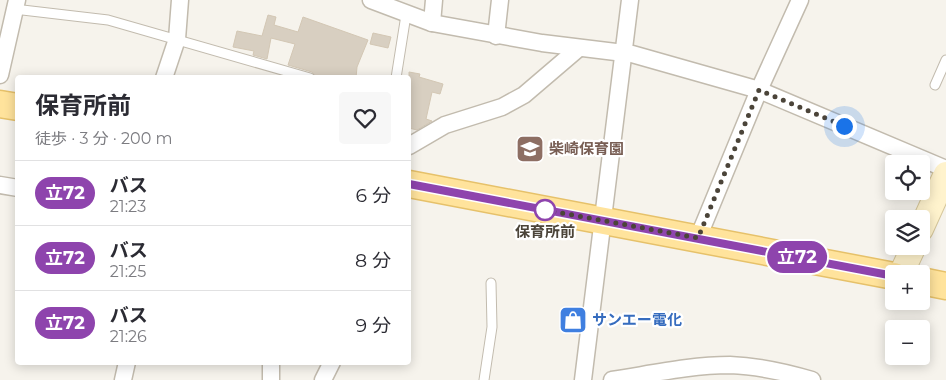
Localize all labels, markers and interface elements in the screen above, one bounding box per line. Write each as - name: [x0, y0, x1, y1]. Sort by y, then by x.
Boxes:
- text: 保育所前: [35, 91, 131, 120]
- button: heart: [339, 92, 391, 144]
- your location: [832, 114, 857, 139]
- text: 徒歩 · 3 分 · 200 m: [35, 129, 172, 148]
- school or university icon: 柴崎保育園: [515, 134, 545, 164]
- place label: 柴崎保育園: [549, 139, 624, 158]
- map controls: [885, 155, 930, 365]
- button: locate: [885, 155, 930, 200]
- text: バス: [110, 174, 148, 197]
- text: 立72: [45, 182, 85, 204]
- text: 6 分: [355, 184, 391, 207]
- text: 21:23: [110, 197, 146, 216]
- marker: 保育所前: [534, 199, 556, 221]
- button: layers: [885, 210, 930, 255]
- place label: 保育所前: [515, 222, 575, 241]
- text: バス: [110, 239, 148, 262]
- line badge: 立72: [768, 241, 826, 273]
- text: 立72: [777, 246, 817, 268]
- text: 立72: [45, 247, 85, 269]
- text: 8 分: [355, 249, 391, 272]
- text: 21:25: [110, 262, 146, 281]
- button: +: [885, 265, 930, 310]
- text: バス: [110, 304, 148, 327]
- shop icon: サンエー電化: [558, 305, 588, 335]
- place label: サンエー電化: [592, 310, 682, 329]
- text: 立72: [45, 312, 85, 334]
- text: 9 分: [355, 314, 391, 337]
- button: −: [885, 320, 930, 365]
- text: 21:26: [110, 327, 147, 346]

